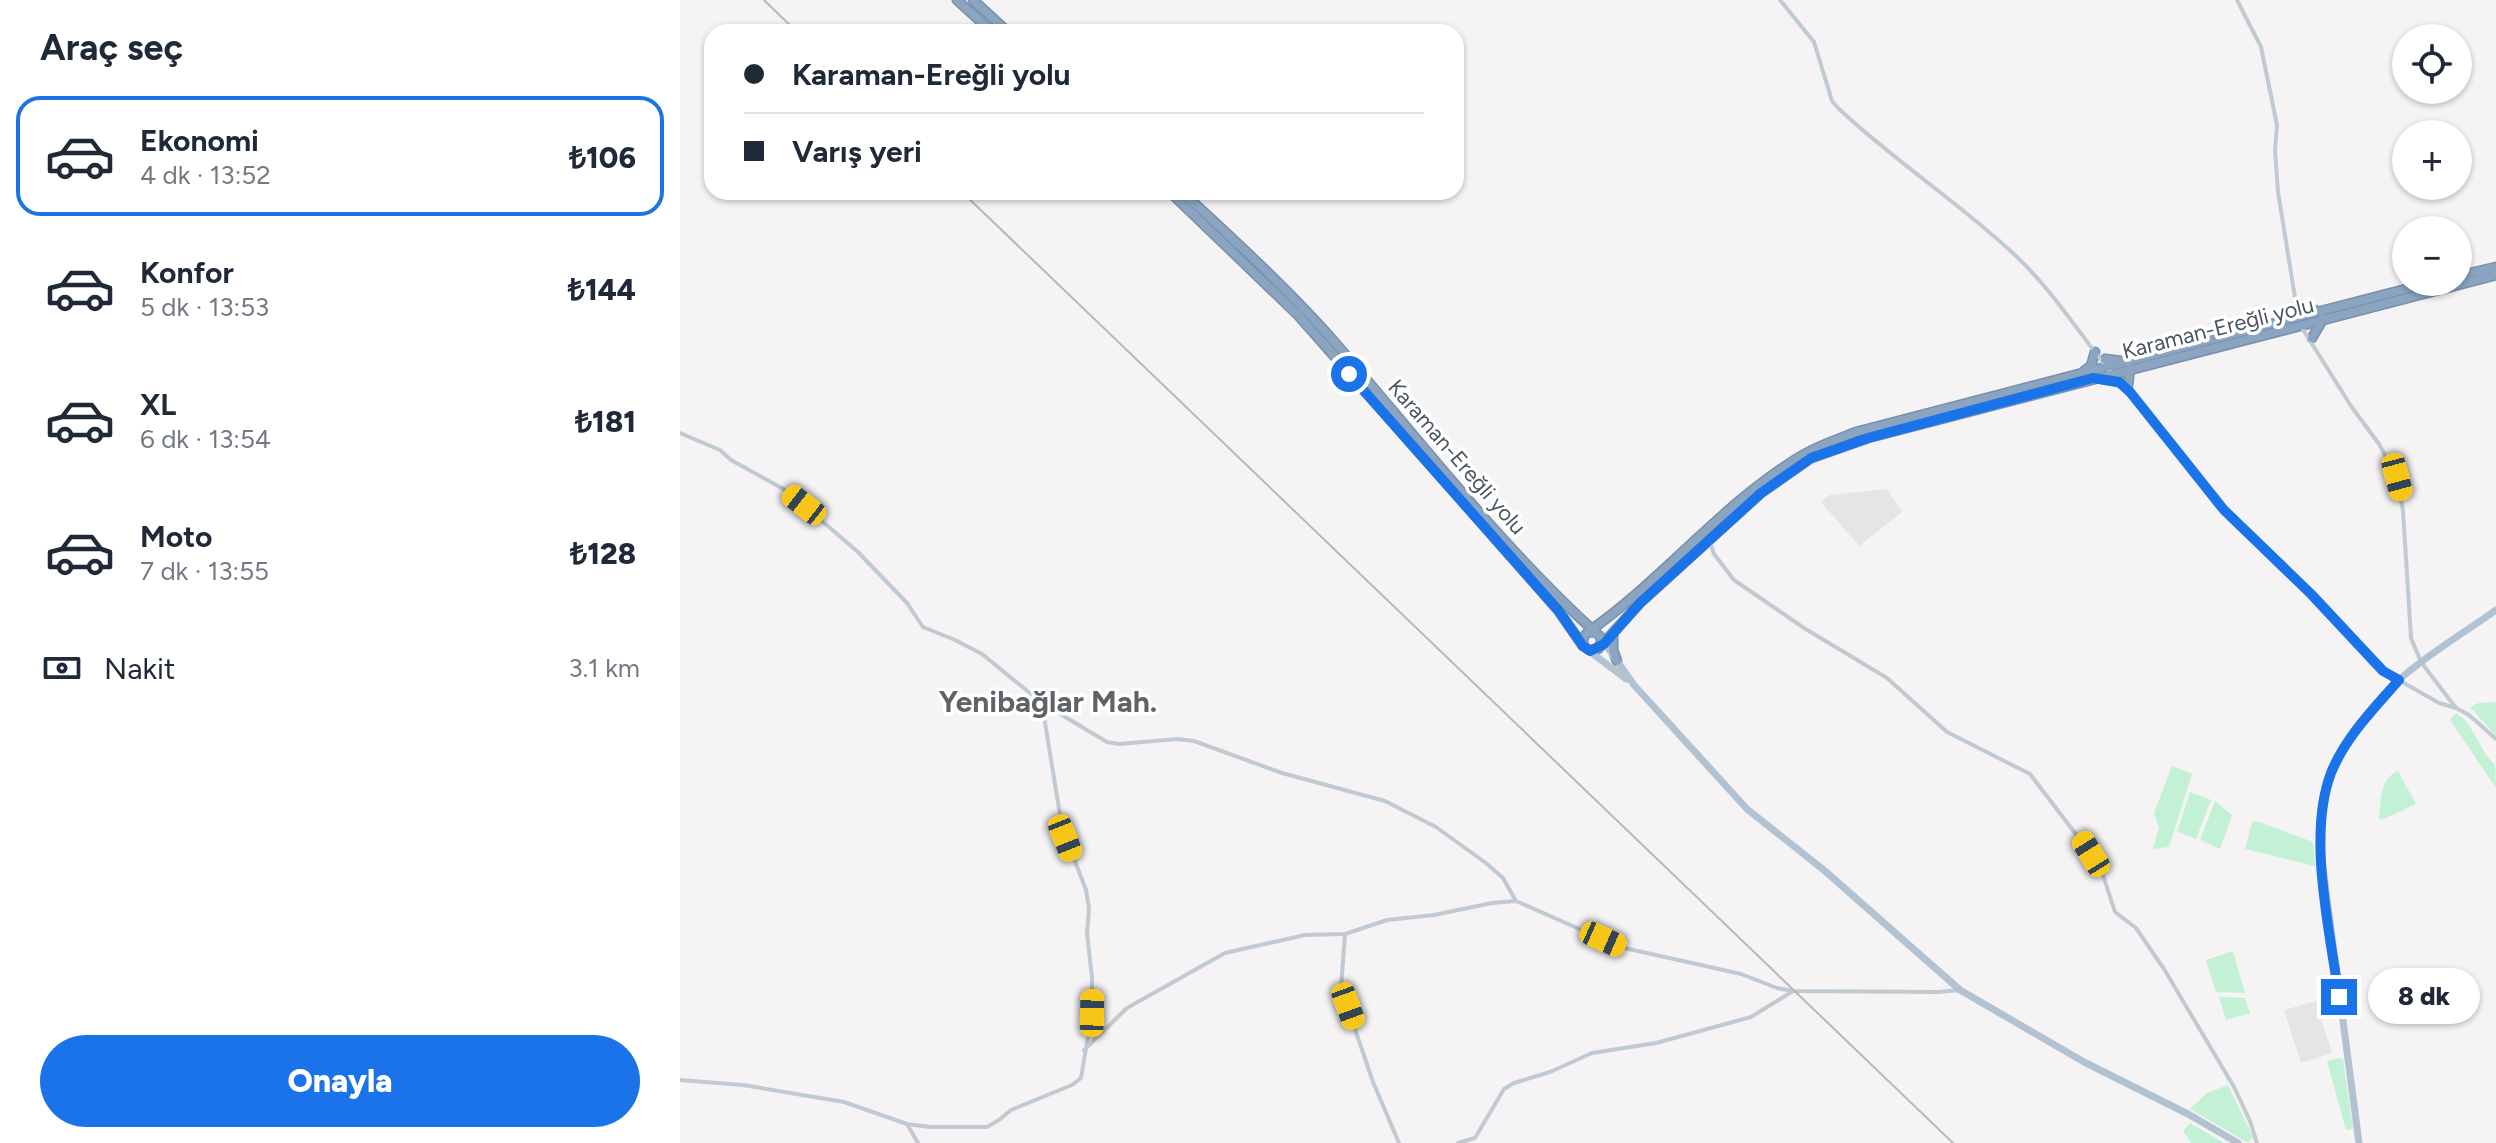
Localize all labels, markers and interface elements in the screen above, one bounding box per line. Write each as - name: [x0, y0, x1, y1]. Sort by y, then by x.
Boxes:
- map controls: [2392, 24, 2472, 296]
- button: locate: [2392, 24, 2472, 104]
- text: Araç seç: [40, 26, 183, 69]
- text: Karaman-Ereğli yolu: [792, 56, 1071, 93]
- icon: car: [44, 120, 116, 192]
- button: +: [2392, 120, 2472, 200]
- text: Ekonomi: [140, 122, 259, 159]
- text: Varış yeri: [792, 133, 922, 170]
- text: ₺106: [569, 139, 636, 176]
- text: 4 dk · 13:52: [140, 159, 271, 191]
- button: −: [2392, 216, 2472, 296]
- icon: car: [44, 252, 116, 324]
- text: Konfor: [140, 254, 234, 291]
- text: ₺144: [568, 271, 636, 308]
- text: 5 dk · 13:53: [140, 291, 269, 323]
- street label: Karaman-Ereğli yolu: [2119, 291, 2317, 365]
- route start: [1331, 356, 1367, 392]
- street label: Karaman-Ereğli yolu: [1382, 374, 1532, 540]
- icon: car: [44, 384, 116, 456]
- text: XL: [140, 386, 176, 423]
- text: ₺181: [575, 403, 636, 440]
- text: 6 dk · 13:54: [140, 423, 271, 455]
- car: [2379, 451, 2415, 503]
- car: [778, 481, 830, 529]
- icon: car: [44, 516, 116, 588]
- text: Moto: [140, 518, 212, 555]
- text: ₺128: [570, 535, 636, 572]
- text: 7 dk · 13:55: [140, 555, 269, 587]
- icon: cash: [40, 646, 84, 690]
- text: Nakit: [104, 650, 175, 687]
- text: 3.1 km: [569, 652, 640, 684]
- district label: Yenibağlar Mah.: [939, 683, 1157, 720]
- car: [1045, 811, 1085, 865]
- car: [2068, 827, 2114, 881]
- car: [1576, 918, 1630, 960]
- callout: 8 dk: [2367, 969, 2479, 1025]
- car: [1329, 979, 1367, 1033]
- route end: [2321, 979, 2357, 1015]
- text: 8 dk: [2398, 980, 2450, 1012]
- car: [1080, 989, 1104, 1037]
- button: Onayla: [40, 1035, 640, 1127]

